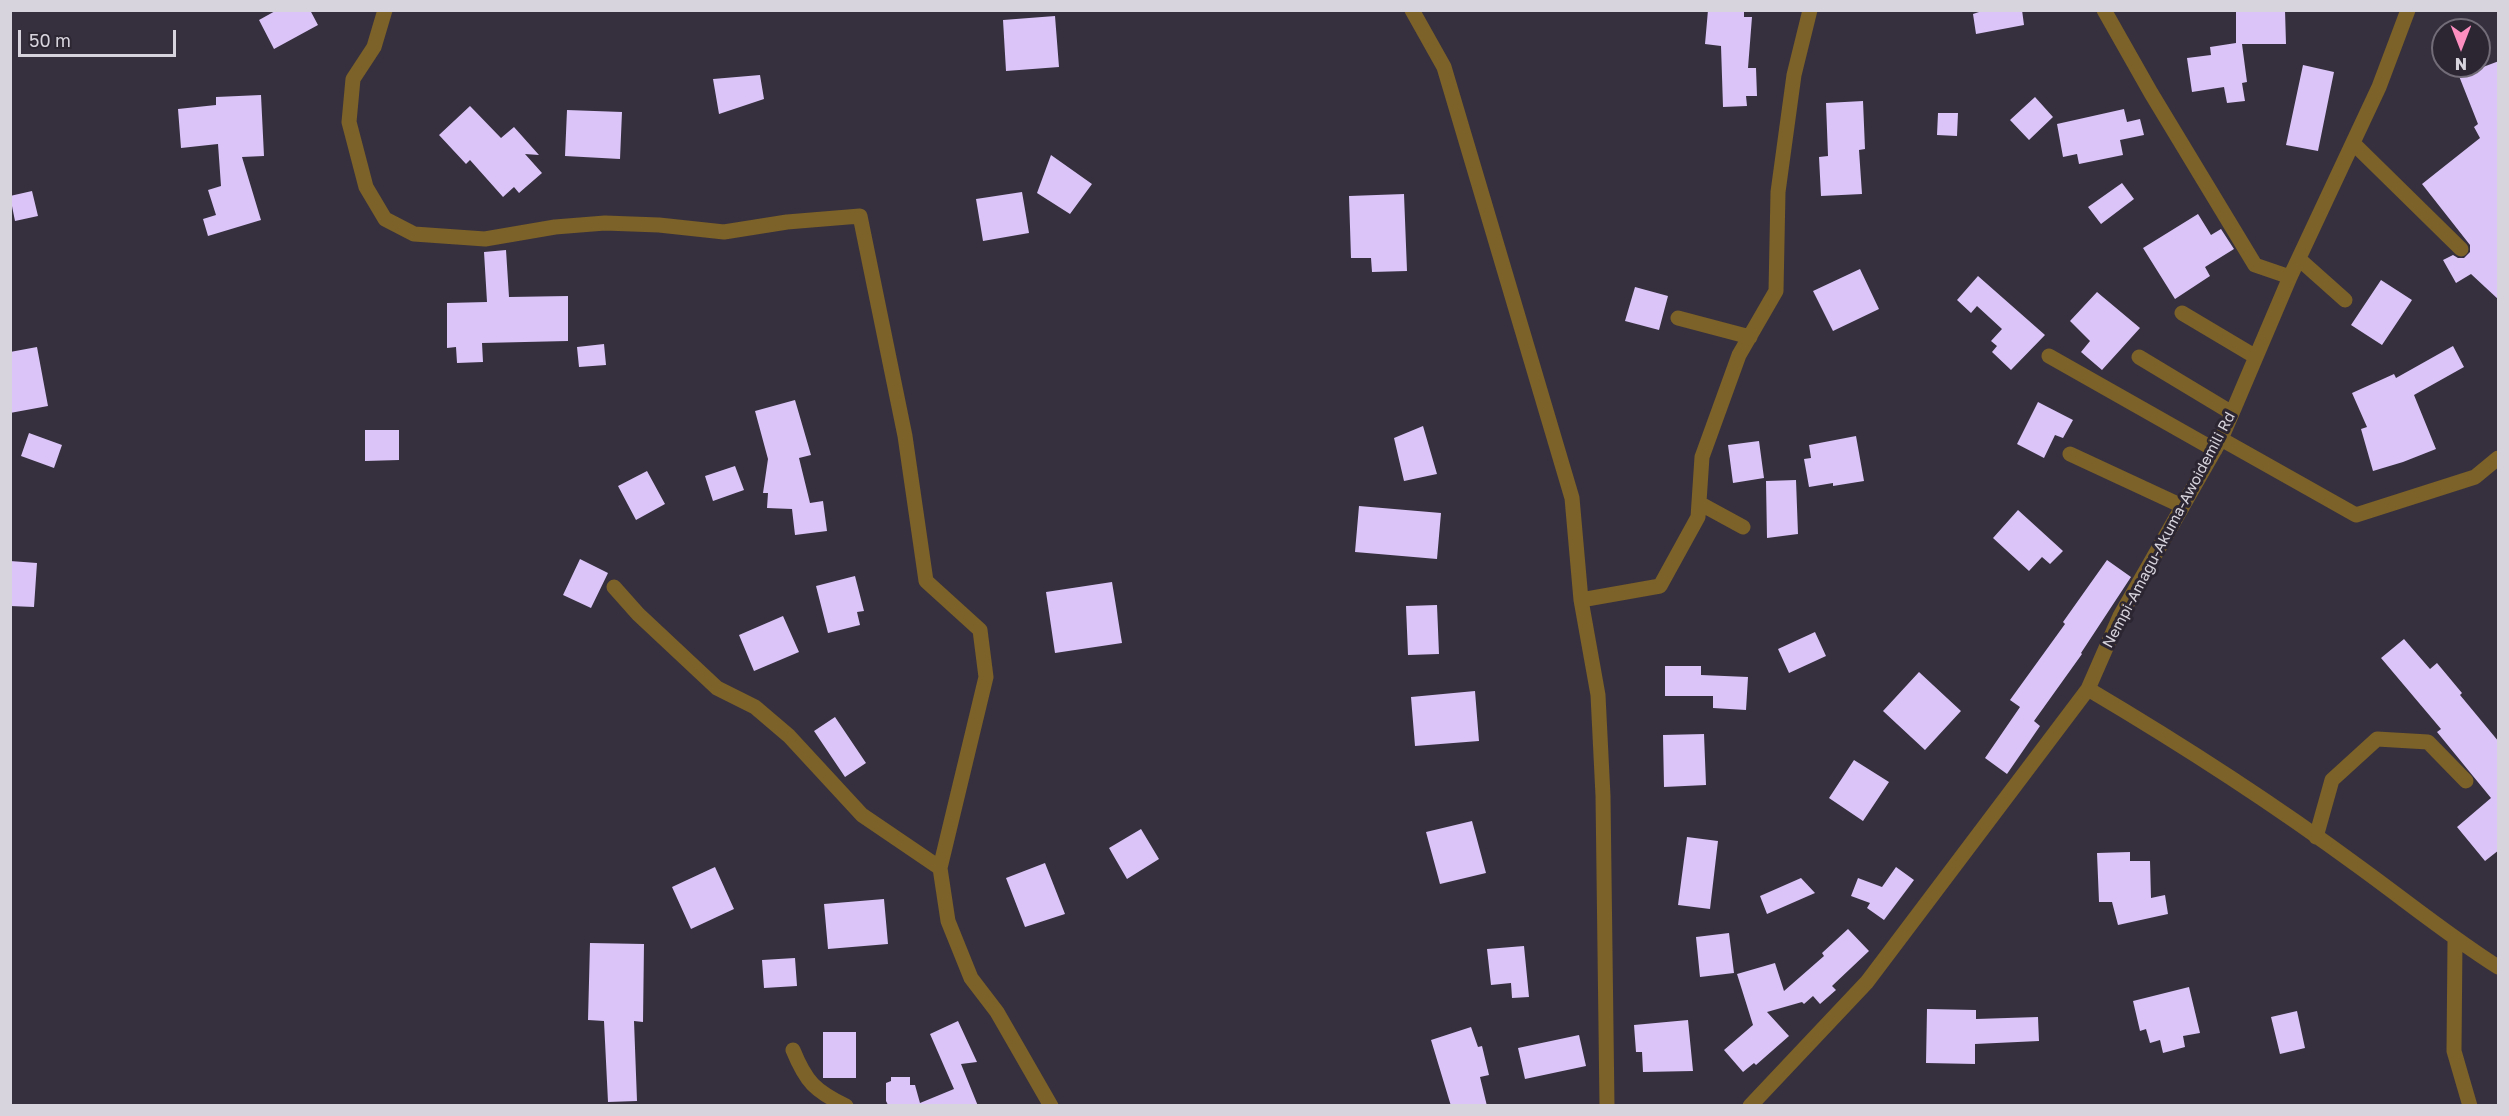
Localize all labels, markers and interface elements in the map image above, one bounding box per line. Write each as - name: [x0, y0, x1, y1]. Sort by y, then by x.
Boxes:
- scale bar: [21, 18, 178, 56]
- north arrow: [2431, 18, 2491, 78]
- text: 50 m: [29, 29, 71, 51]
- text: N: [2455, 54, 2467, 74]
- street label: Nempi-Amagu-Akuma-Awoidemili Rd: [2099, 409, 2239, 651]

